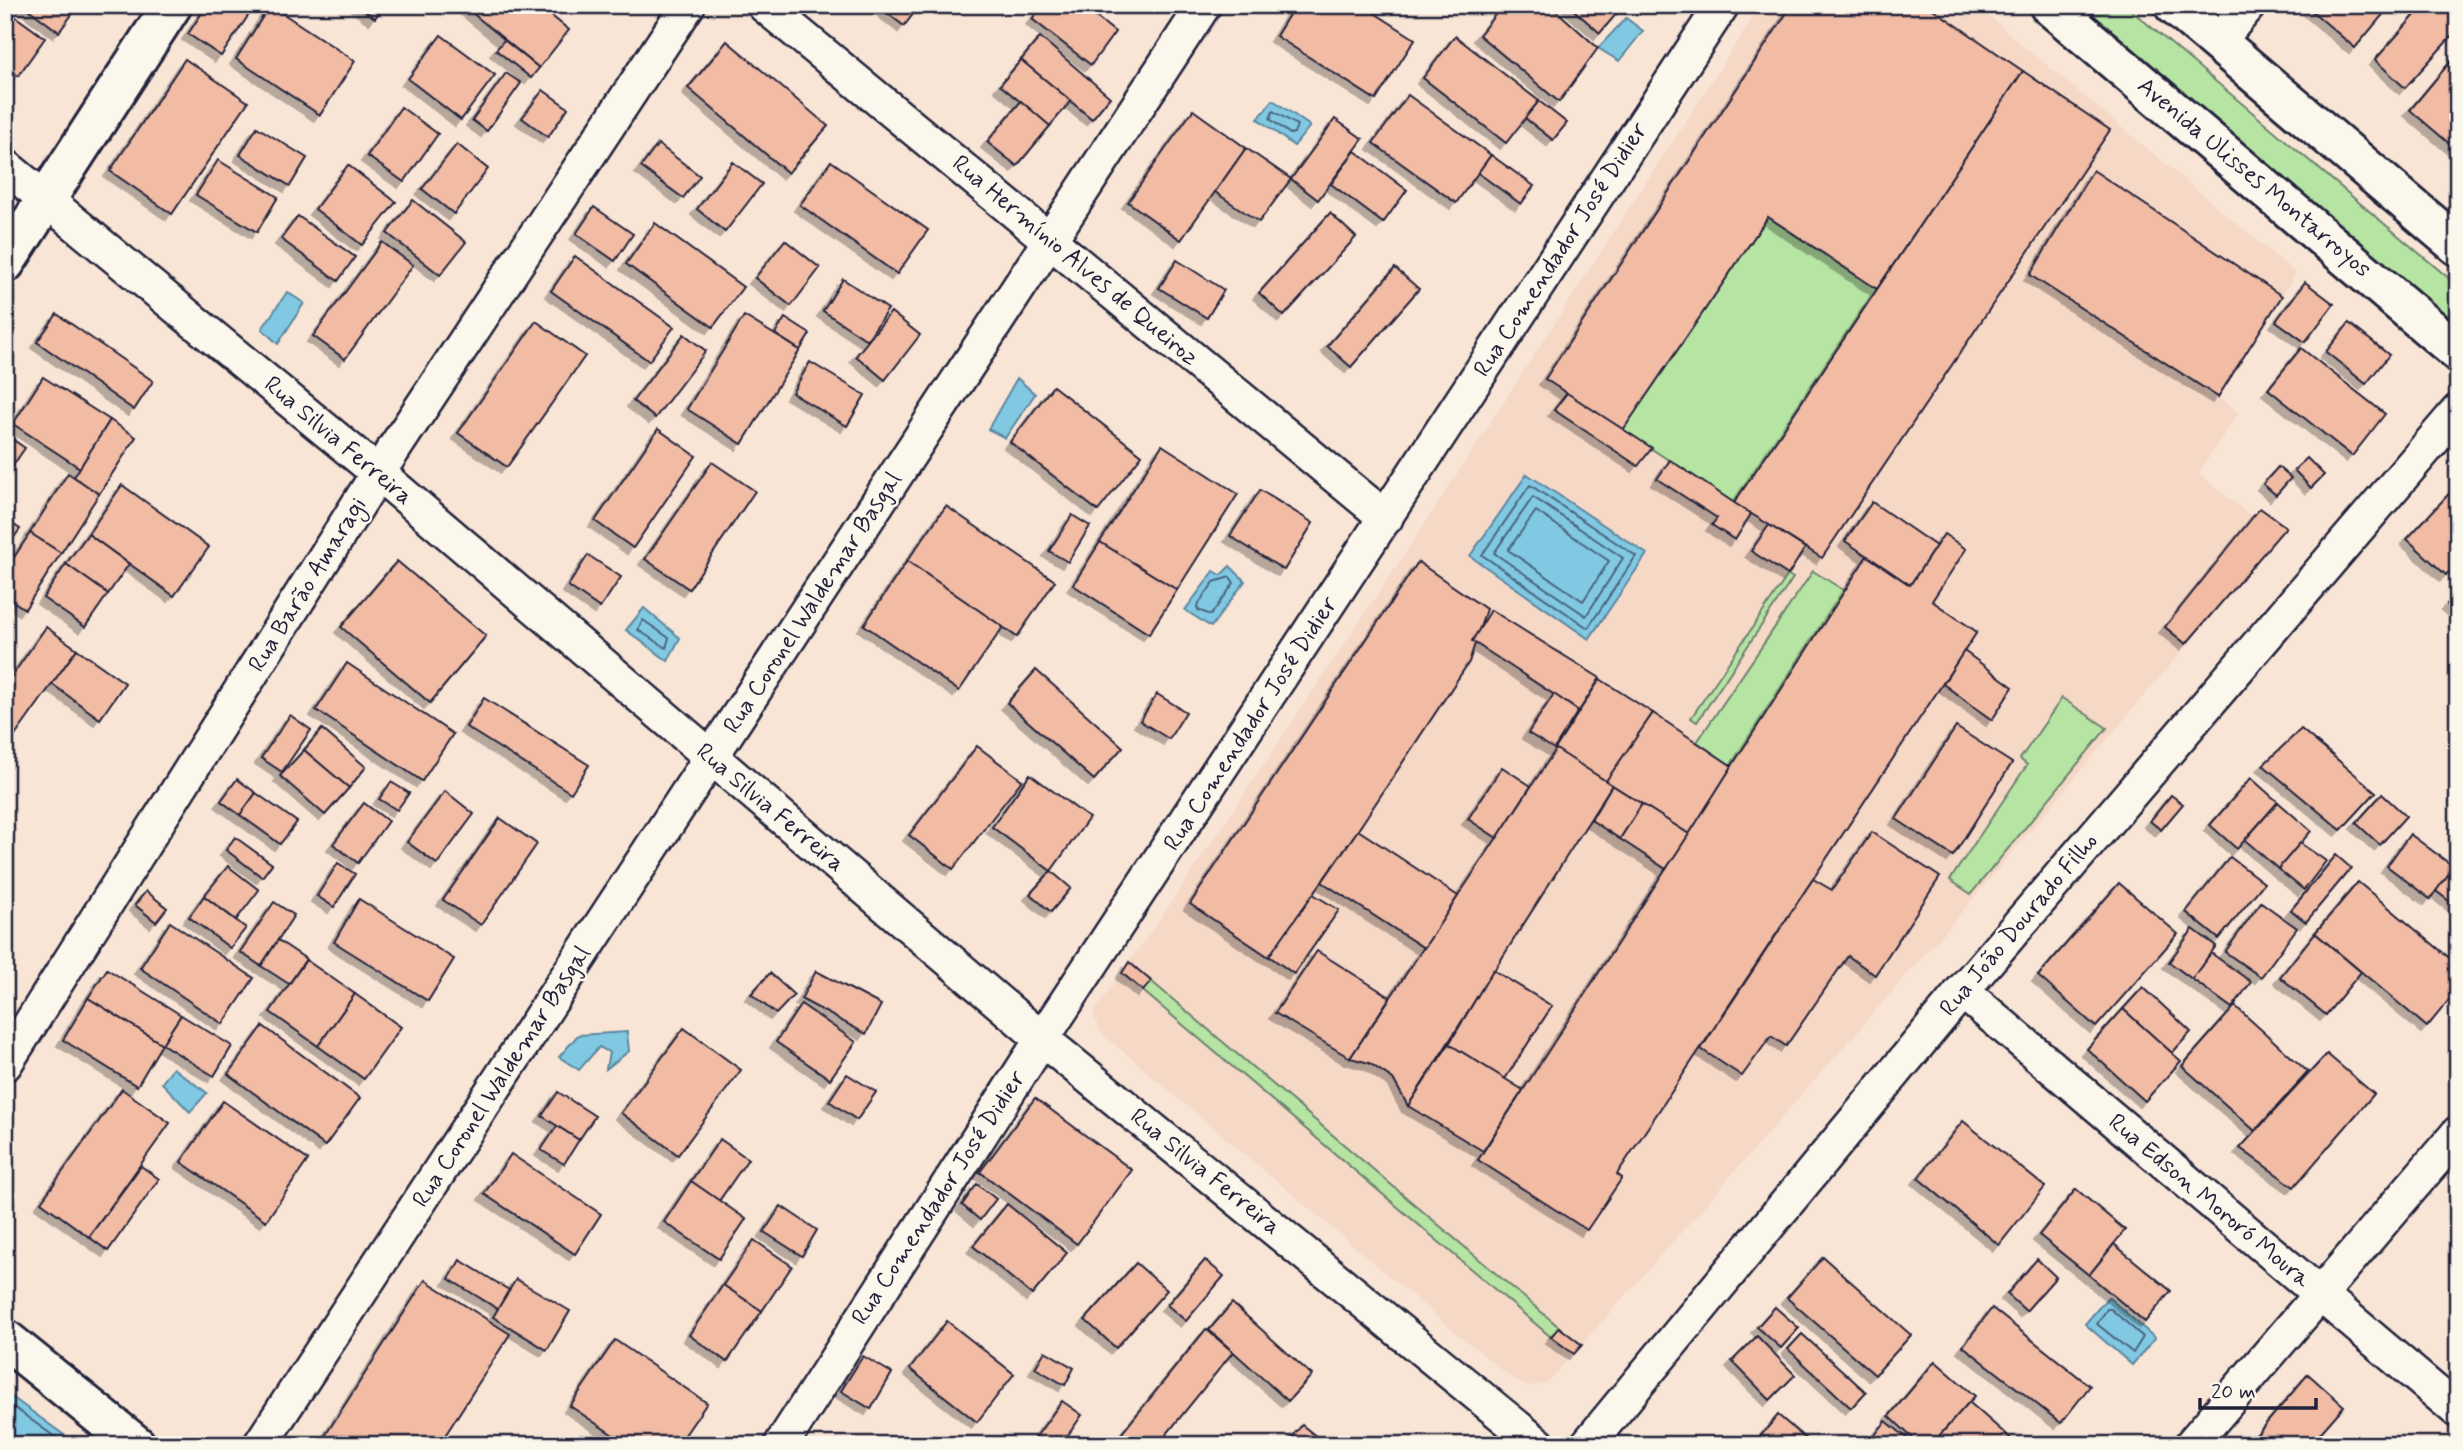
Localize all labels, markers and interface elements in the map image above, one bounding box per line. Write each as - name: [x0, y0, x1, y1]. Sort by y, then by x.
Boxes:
- street label: Avenida Ulisses Montarroyos: [2131, 71, 2378, 285]
- street label: Rua Comendador José Didier: [1467, 116, 1655, 383]
- street label: Rua Hermínio Alves de Queiroz: [945, 149, 1205, 373]
- street label: Rua Silvia Ferreira: [257, 370, 419, 512]
- street label: Rua Coronel Waldemar Basgal: [717, 466, 909, 740]
- street label: Rua Barão Amaragi: [242, 492, 376, 679]
- street label: Rua Comendador José Didier: [1157, 590, 1345, 857]
- street label: Rua Silvia Ferreira: [689, 737, 851, 879]
- street label: Rua João Dourado Filho: [1933, 827, 2105, 1023]
- street label: Rua Coronel Waldemar Basgal: [406, 940, 598, 1214]
- street label: Rua Comendador José Didier: [845, 1064, 1033, 1331]
- street label: Rua Silvia Ferreira: [1123, 1102, 1287, 1242]
- street label: Rua Edson Mororó Moura: [2101, 1107, 2317, 1295]
- scale bar: [2200, 1366, 2316, 1410]
- text: 20 m: [2211, 1378, 2256, 1406]

